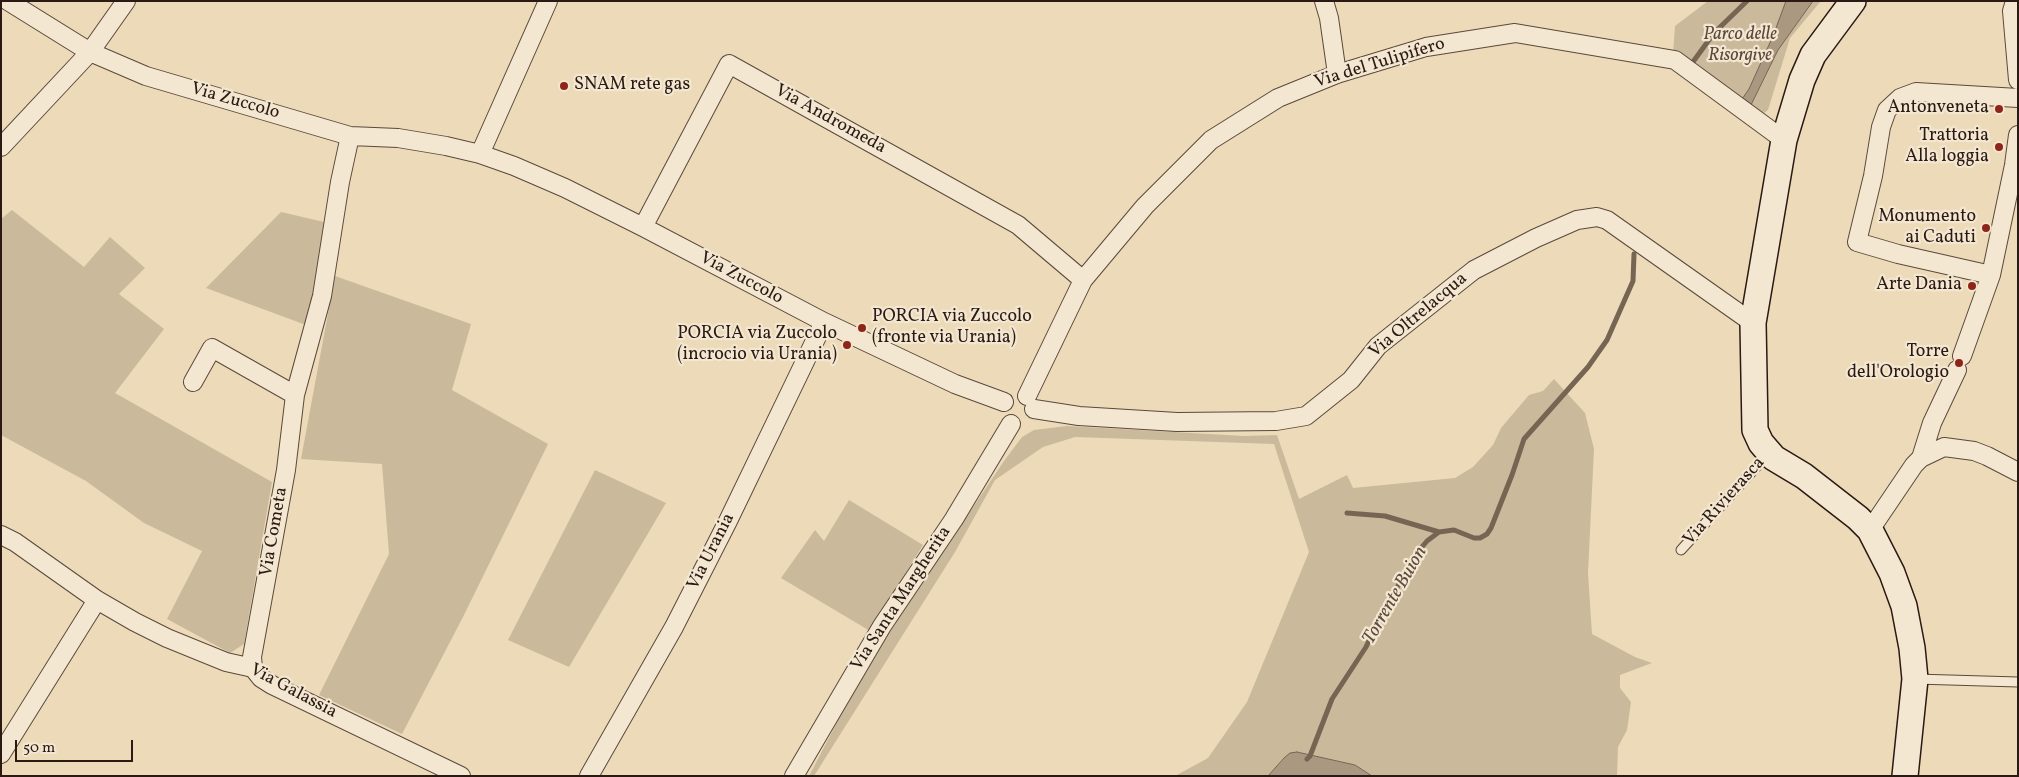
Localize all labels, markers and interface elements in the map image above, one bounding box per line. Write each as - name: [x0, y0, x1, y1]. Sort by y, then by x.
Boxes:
- park label: Parco delle Risorgive: [1703, 25, 1777, 68]
- street label: Via del Tulipifero: [1312, 34, 1448, 94]
- place label: SNAM rete gas: [574, 75, 690, 97]
- street label: Via Zuccolo: [188, 79, 282, 125]
- marker: SNAM rete gas: [558, 80, 570, 92]
- street label: Via Andromeda: [771, 81, 889, 159]
- place label: Antonveneta: [1887, 98, 1989, 120]
- marker: Antonveneta: [1993, 103, 2005, 115]
- place label: Trattoria Alla loggia: [1905, 126, 1989, 168]
- marker: Trattoria Alla loggia: [1993, 141, 2005, 153]
- place label: Monumento ai Caduti: [1878, 207, 1976, 250]
- marker: Monumento ai Caduti: [1980, 222, 1992, 234]
- street label: Via Zuccolo: [696, 248, 786, 310]
- street label: Via Oltrelacqua: [1365, 269, 1473, 363]
- place label: Arte Dania: [1876, 275, 1962, 297]
- marker: Arte Dania: [1966, 280, 1978, 292]
- place label: PORCIA via Zuccolo (fronte via Urania): [872, 307, 1032, 350]
- marker: PORCIA via Zuccolo (fronte via Urania): [856, 322, 868, 334]
- place label: PORCIA via Zuccolo (incrocio via Urania): [677, 324, 837, 366]
- marker: PORCIA via Zuccolo (incrocio via Urania): [841, 339, 853, 351]
- place label: Torre dell'Orologio: [1847, 342, 1949, 384]
- marker: Torre dell'Orologio: [1953, 357, 1965, 369]
- street label: Via Rivierasca: [1680, 453, 1770, 551]
- street label: Via Cometa: [257, 486, 293, 578]
- street label: Via Urania: [683, 510, 741, 594]
- street label: Via Santa Margherita: [847, 523, 957, 675]
- water label: Torrente Buion: [1359, 543, 1433, 649]
- street label: Via Galassia: [246, 660, 340, 724]
- scale bar: [18, 730, 135, 762]
- text: 50 m: [23, 738, 55, 759]

